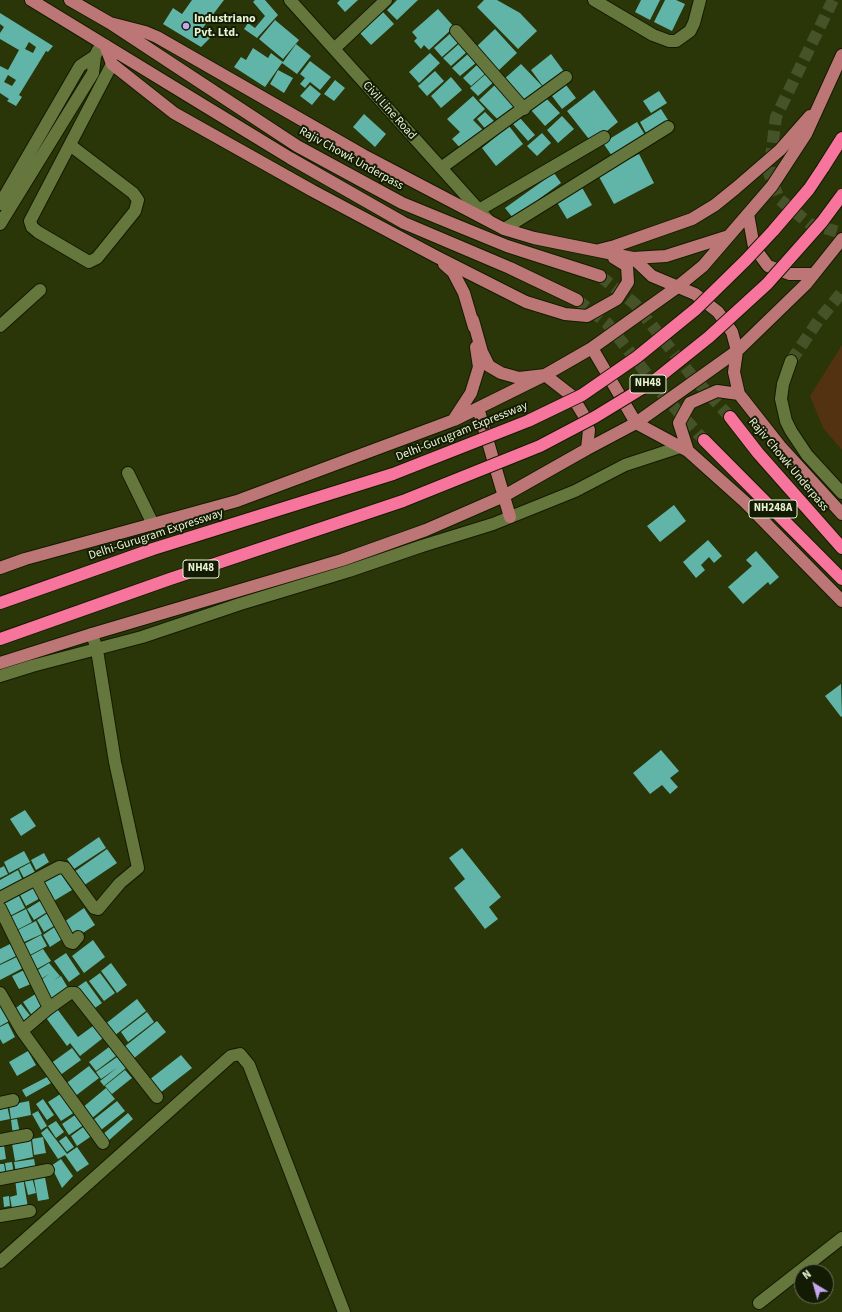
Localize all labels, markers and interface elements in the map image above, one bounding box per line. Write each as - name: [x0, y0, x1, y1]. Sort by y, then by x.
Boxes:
- place label: Industriano Pvt. Ltd.: [194, 12, 256, 40]
- marker: Industriano Pvt. Ltd.: [181, 21, 191, 31]
- street label: Civil Line Road: [359, 79, 419, 143]
- street label: Rajiv Chowk Underpass: [296, 124, 406, 194]
- road number: NH48: [630, 375, 666, 393]
- street label: Delhi-Gurugram Expressway: [394, 399, 530, 465]
- street label: Rajiv Chowk Underpass: [745, 415, 831, 515]
- road number: NH248A: [749, 500, 797, 518]
- street label: Delhi-Gurugram Expressway: [87, 506, 225, 564]
- road number: NH48: [183, 560, 219, 578]
- north arrow: [794, 1264, 834, 1304]
- text: N: [800, 1267, 815, 1283]

